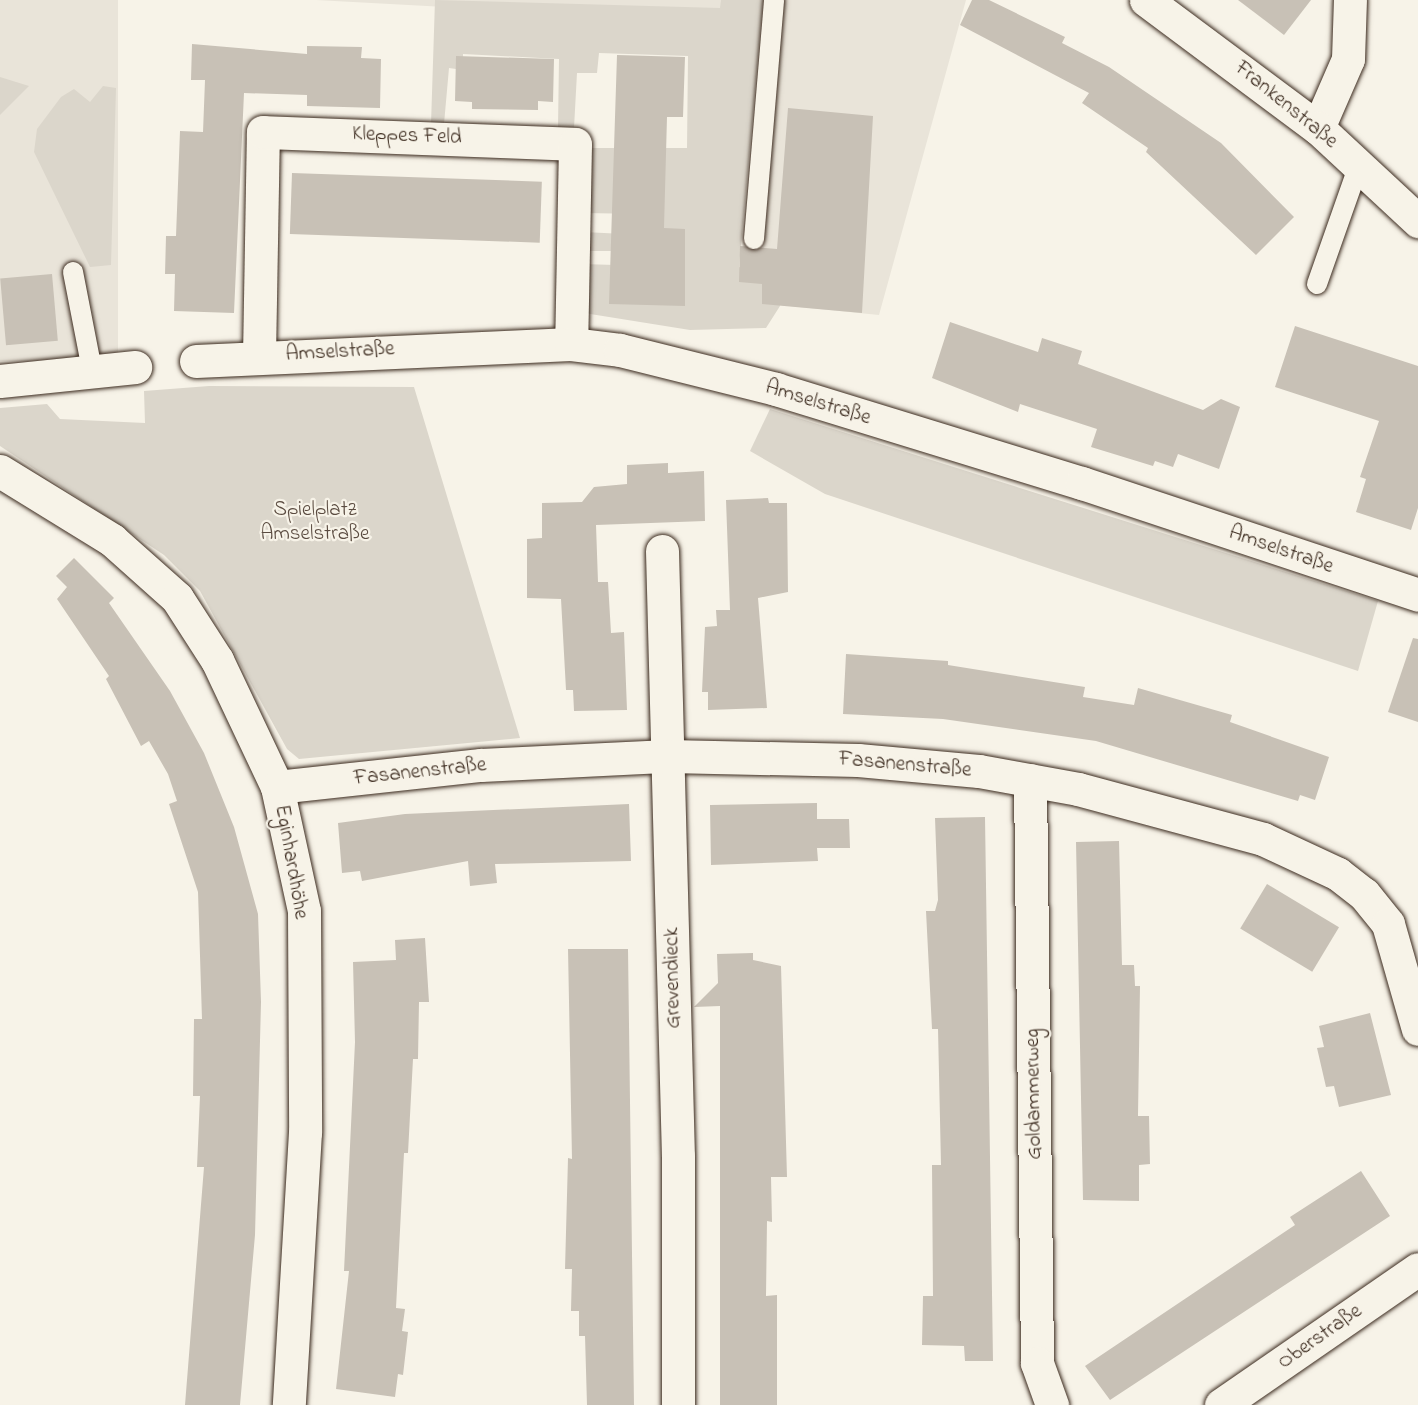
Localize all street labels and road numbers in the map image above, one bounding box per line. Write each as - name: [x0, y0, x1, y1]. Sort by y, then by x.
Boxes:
- street label: Frankenstraße: [1229, 56, 1343, 154]
- street label: Kleppes Feld: [352, 121, 462, 151]
- street label: Amselstraße: [285, 337, 395, 367]
- street label: Amselstraße: [762, 375, 874, 431]
- street label: Amselstraße: [1225, 520, 1337, 580]
- street label: Fasanenstraße: [838, 747, 972, 783]
- street label: Fasanenstraße: [353, 753, 487, 791]
- street label: Eginhardhöhe: [269, 803, 313, 921]
- street label: Grevendieck: [660, 927, 686, 1029]
- street label: Goldammerweg: [1020, 1028, 1048, 1160]
- street label: Oberstraße: [1273, 1299, 1367, 1375]

